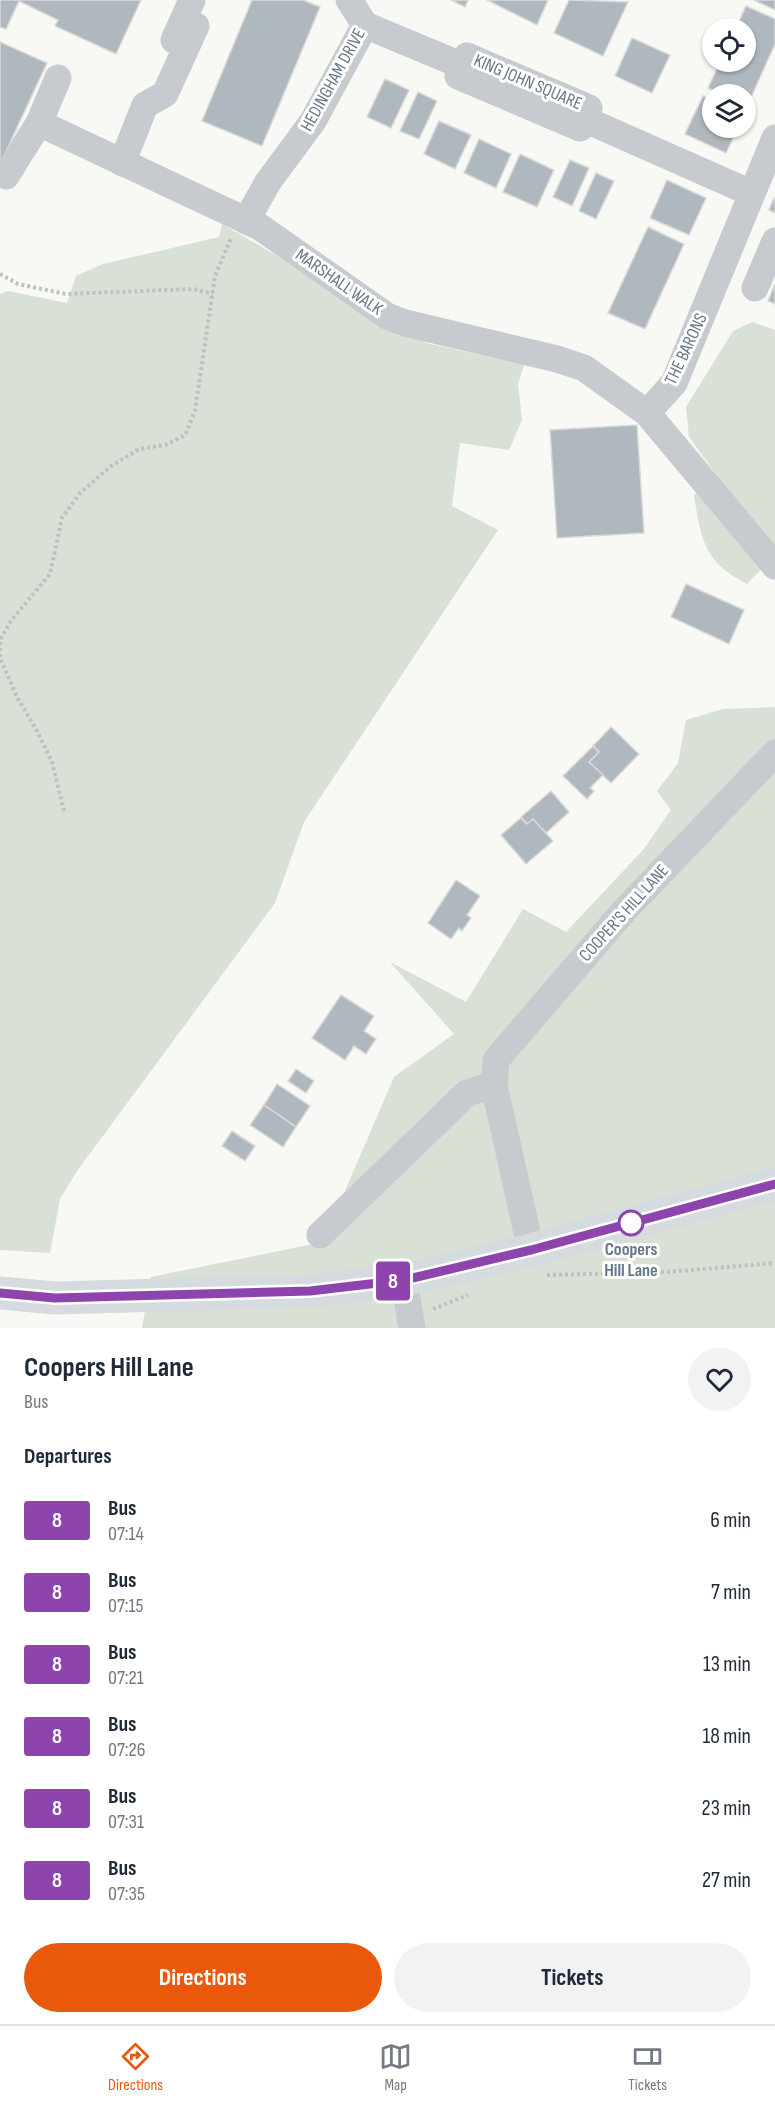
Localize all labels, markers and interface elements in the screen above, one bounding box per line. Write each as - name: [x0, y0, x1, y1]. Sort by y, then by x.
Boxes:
- map controls: [702, 18, 756, 138]
- button: locate: [702, 18, 756, 72]
- street label: HEDINGHAM DRIVE: [296, 25, 370, 135]
- street label: KING JOHN SQUARE: [471, 50, 585, 114]
- button: layers: [702, 84, 756, 138]
- street label: MARSHALL WALK: [291, 244, 387, 320]
- street label: THE BARONS: [660, 310, 712, 388]
- street label: COOPER'S HILL LANE: [575, 860, 673, 966]
- marker: Coopers Hill Lane: [618, 1210, 644, 1236]
- place label: Coopers Hill Lane: [604, 1239, 658, 1281]
- line badge: 8: [374, 1262, 412, 1300]
- text: 8: [388, 1269, 398, 1294]
- button: heart: [688, 1348, 751, 1411]
- text: Coopers Hill Lane: [24, 1351, 194, 1384]
- text: Bus: [24, 1390, 48, 1414]
- text: Departures: [24, 1443, 112, 1470]
- text: Bus: [108, 1495, 137, 1522]
- text: 6 min: [710, 1507, 751, 1534]
- text: 8: [52, 1508, 62, 1533]
- text: 07:14: [108, 1522, 144, 1546]
- text: Bus: [108, 1567, 137, 1594]
- text: 7 min: [711, 1579, 751, 1606]
- text: 8: [52, 1580, 62, 1605]
- text: 07:15: [108, 1594, 144, 1618]
- text: Bus: [108, 1639, 137, 1666]
- text: 13 min: [703, 1651, 751, 1678]
- text: 8: [52, 1652, 62, 1677]
- text: 07:21: [108, 1666, 144, 1690]
- text: Bus: [108, 1711, 137, 1738]
- text: 18 min: [703, 1723, 751, 1750]
- text: 8: [52, 1724, 62, 1749]
- text: 07:26: [108, 1738, 146, 1762]
- text: Bus: [108, 1783, 137, 1810]
- text: 23 min: [702, 1795, 751, 1822]
- text: 8: [52, 1796, 62, 1821]
- text: 07:31: [108, 1810, 144, 1834]
- text: Bus: [108, 1855, 137, 1882]
- text: 27 min: [702, 1867, 751, 1894]
- text: 8: [52, 1868, 62, 1893]
- text: 07:35: [108, 1882, 145, 1906]
- button: Directions: [24, 1943, 382, 2012]
- button: Tickets: [394, 1943, 751, 2012]
- tab: Directions: [108, 2040, 163, 2095]
- tab: Map: [379, 2040, 412, 2095]
- tab: Tickets: [628, 2040, 667, 2095]

